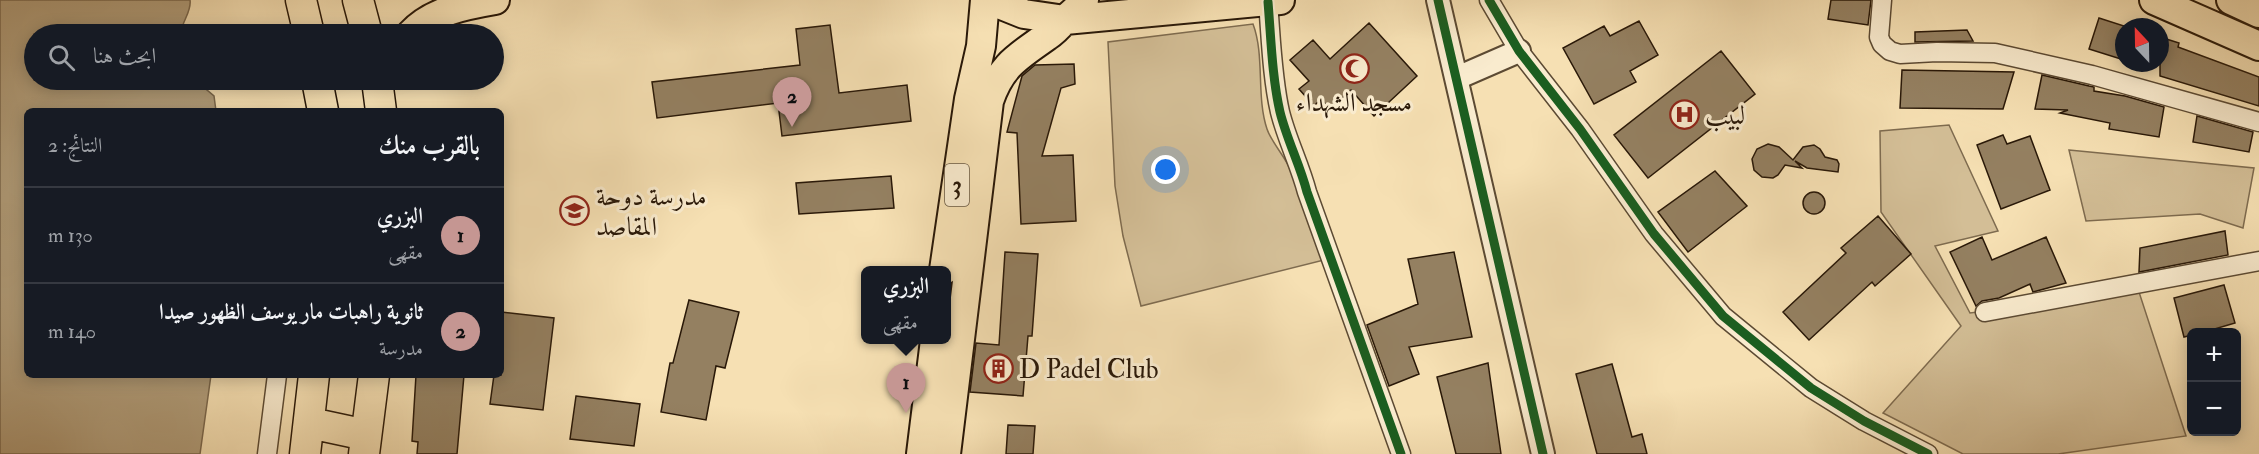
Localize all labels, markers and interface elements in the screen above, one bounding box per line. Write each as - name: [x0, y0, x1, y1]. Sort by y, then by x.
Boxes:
- north arrow: [2115, 18, 2169, 72]
- search box: [24, 24, 504, 90]
- icon: search: [45, 41, 78, 74]
- text: ابحث هنا: [93, 42, 156, 70]
- mosque icon: مسجد الشهداء: [1338, 52, 1370, 84]
- pin: 2: [772, 78, 812, 127]
- place label: مسجد الشهداء: [1296, 87, 1412, 119]
- hospital icon: لبيب: [1668, 99, 1700, 131]
- place label: لبيب: [1705, 100, 1745, 132]
- text: بالقرب منك: [378, 130, 480, 162]
- text: النتائج: 2: [48, 133, 102, 158]
- your location: [1151, 155, 1180, 184]
- road number: 3: [945, 164, 969, 206]
- place label: مدرسة دوحة المقاصد: [596, 181, 707, 243]
- school or university icon: مدرسة دوحة المقاصد: [559, 195, 591, 227]
- text: البزري: [377, 202, 423, 230]
- text: 130 m: [48, 223, 93, 248]
- text: 1: [457, 223, 464, 248]
- text: مقهى: [388, 240, 423, 265]
- popup: [861, 266, 951, 344]
- text: البزري: [883, 272, 929, 300]
- text: ثانوية راهبات مار يوسف الظهور صيدا: [159, 298, 423, 326]
- text: مقهى: [883, 310, 918, 335]
- text: 140 m: [48, 319, 96, 344]
- text: 2: [455, 319, 466, 344]
- map controls: [2187, 328, 2241, 436]
- button: +: [2187, 328, 2241, 382]
- text: مدرسة: [379, 336, 423, 361]
- building icon: D Padel Club: [982, 353, 1014, 385]
- place label: D Padel Club: [1019, 354, 1158, 386]
- pin: 1: [886, 364, 926, 413]
- button: −: [2187, 382, 2241, 436]

